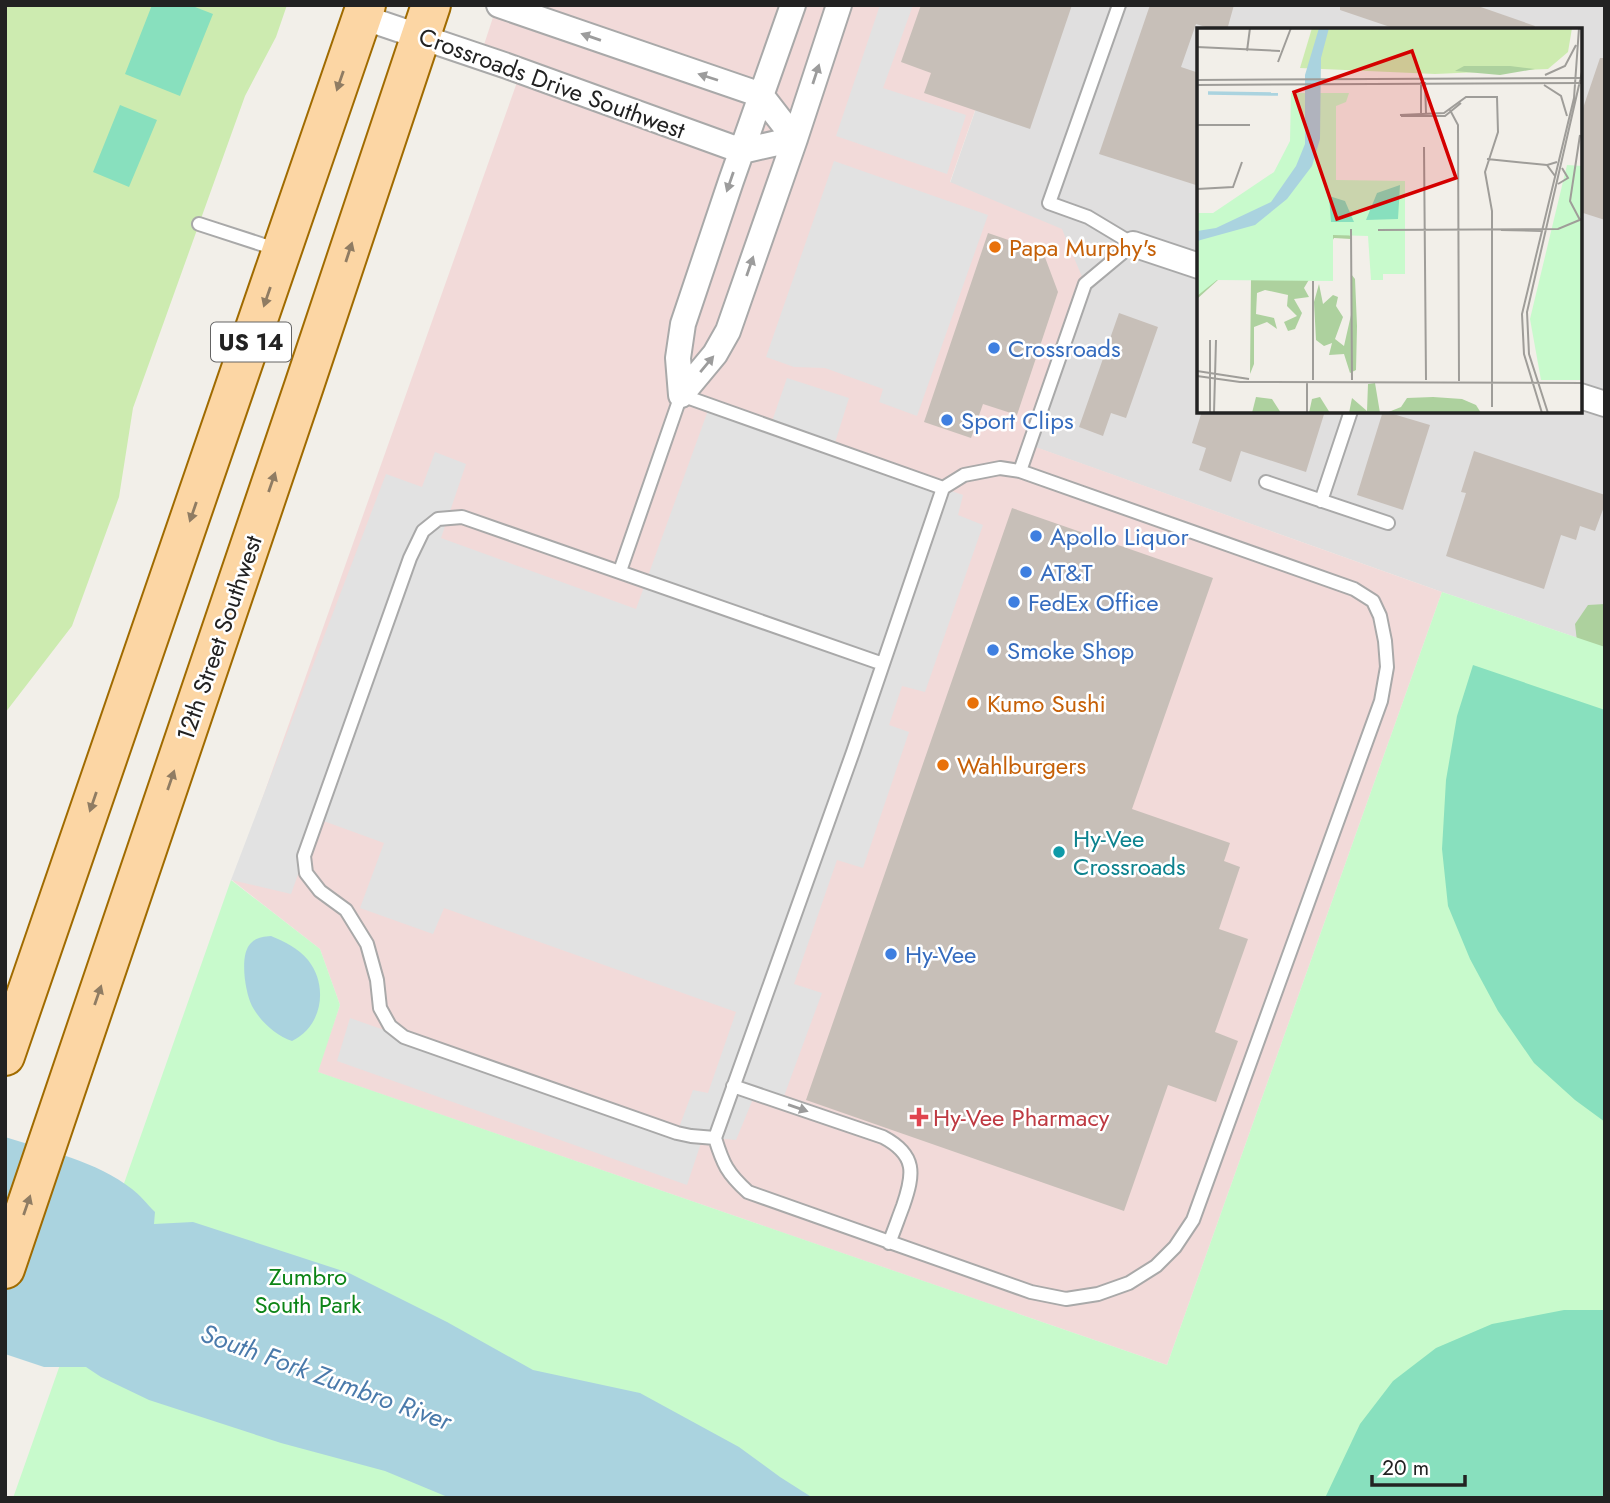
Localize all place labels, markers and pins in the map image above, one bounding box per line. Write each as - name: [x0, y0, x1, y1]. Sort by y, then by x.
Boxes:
- place label: Papa Murphy's: [1009, 230, 1157, 265]
- marker: Papa Murphy's: [987, 239, 1003, 255]
- place label: Crossroads: [1008, 331, 1121, 366]
- marker: Crossroads: [986, 340, 1002, 356]
- place label: Sport Clips: [961, 403, 1074, 438]
- marker: Sport Clips: [939, 412, 955, 428]
- place label: Apollo Liquor: [1050, 519, 1189, 554]
- marker: Apollo Liquor: [1028, 528, 1044, 544]
- place label: AT&T: [1040, 555, 1093, 590]
- marker: AT&T: [1018, 564, 1034, 580]
- place label: FedEx Office: [1028, 585, 1159, 620]
- marker: FedEx Office: [1006, 594, 1022, 610]
- place label: Smoke Shop: [1007, 633, 1134, 668]
- marker: Smoke Shop: [985, 642, 1001, 658]
- place label: Kumo Sushi: [987, 686, 1106, 721]
- marker: Kumo Sushi: [965, 695, 981, 711]
- place label: Wahlburgers: [957, 748, 1086, 783]
- marker: Wahlburgers: [935, 757, 951, 773]
- place label: Hy-Vee Crossroads: [1073, 821, 1186, 884]
- marker: Hy-Vee Crossroads: [1051, 844, 1067, 860]
- place label: Hy-Vee: [905, 937, 976, 972]
- marker: Hy-Vee: [883, 946, 899, 962]
- place label: Hy-Vee Pharmacy: [933, 1100, 1110, 1135]
- marker: Hy-Vee Pharmacy: [911, 1109, 927, 1125]

